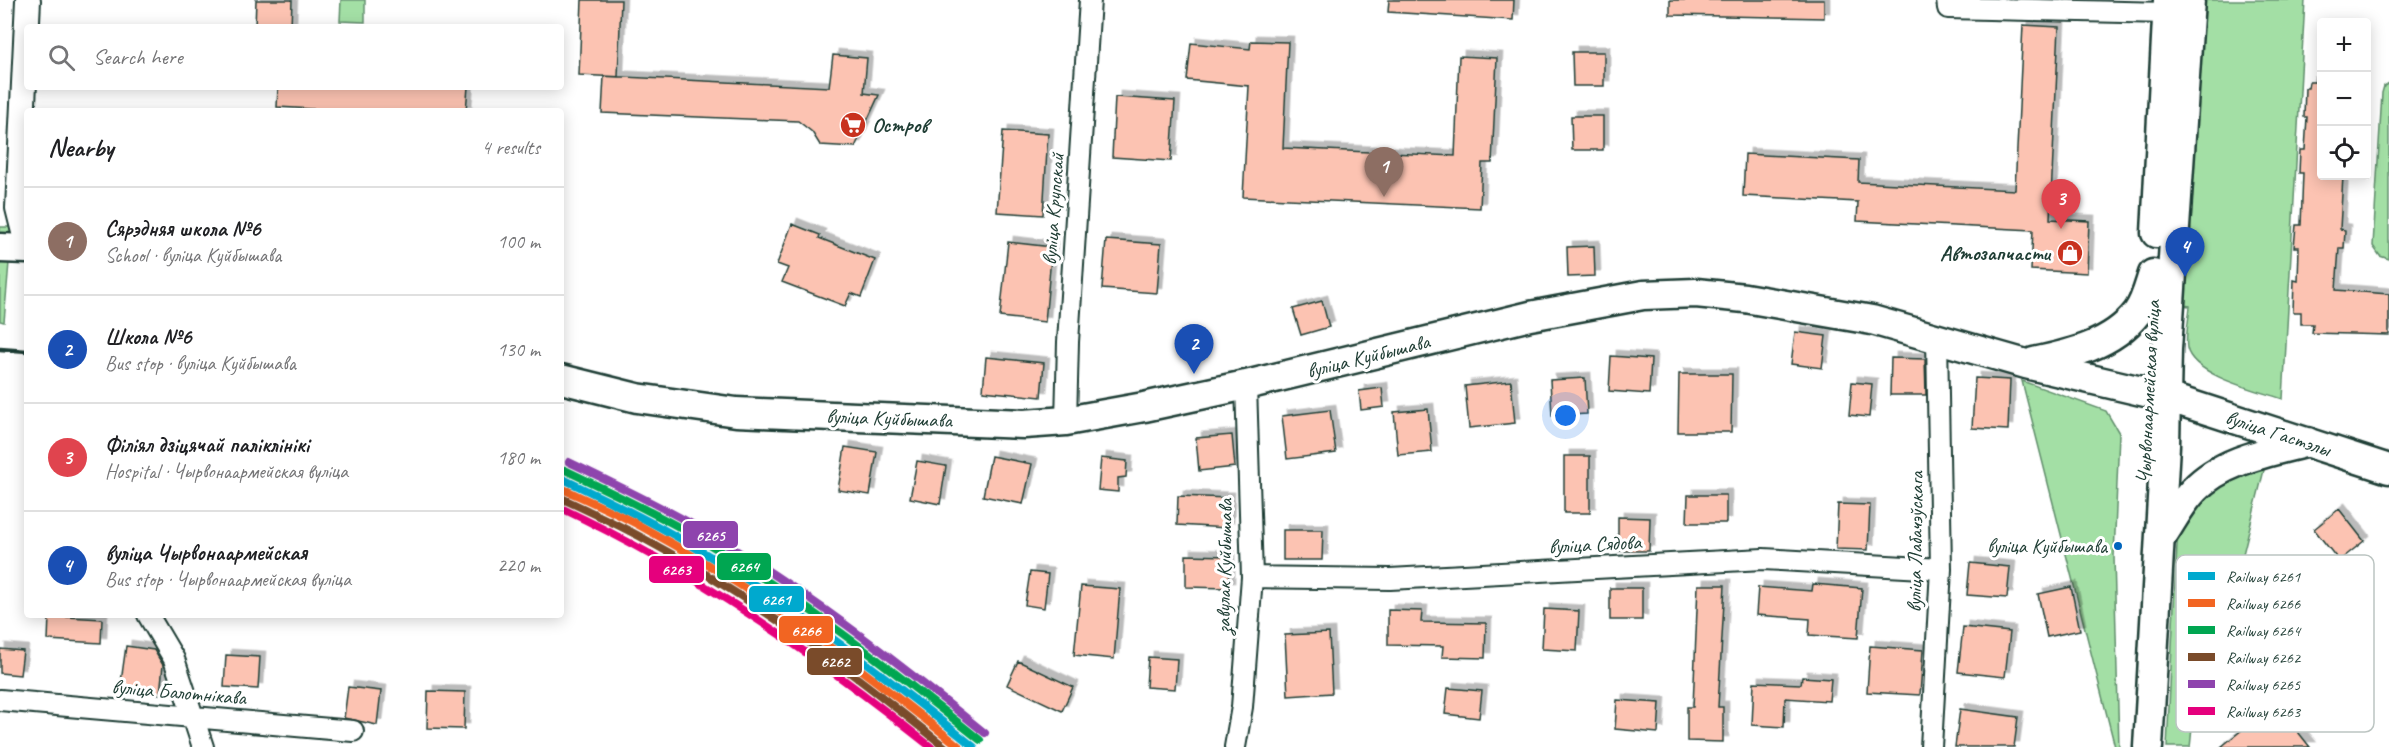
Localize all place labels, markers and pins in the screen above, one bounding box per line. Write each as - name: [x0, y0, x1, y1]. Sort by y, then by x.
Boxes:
- supermarket icon: Остров: [838, 110, 868, 140]
- place label: Остров: [872, 112, 932, 138]
- pin: 1: [1364, 148, 1404, 197]
- pin: 3: [2042, 180, 2080, 229]
- pin: 4: [2166, 228, 2204, 277]
- shop icon: Автозапчасти: [2055, 238, 2085, 268]
- place label: Автозапчасти: [1940, 240, 2052, 266]
- pin: 2: [1174, 324, 1214, 374]
- place label: вуліца Куйбышава: [1987, 534, 2109, 559]
- marker: вуліца Куйбышава: [2112, 540, 2124, 552]

